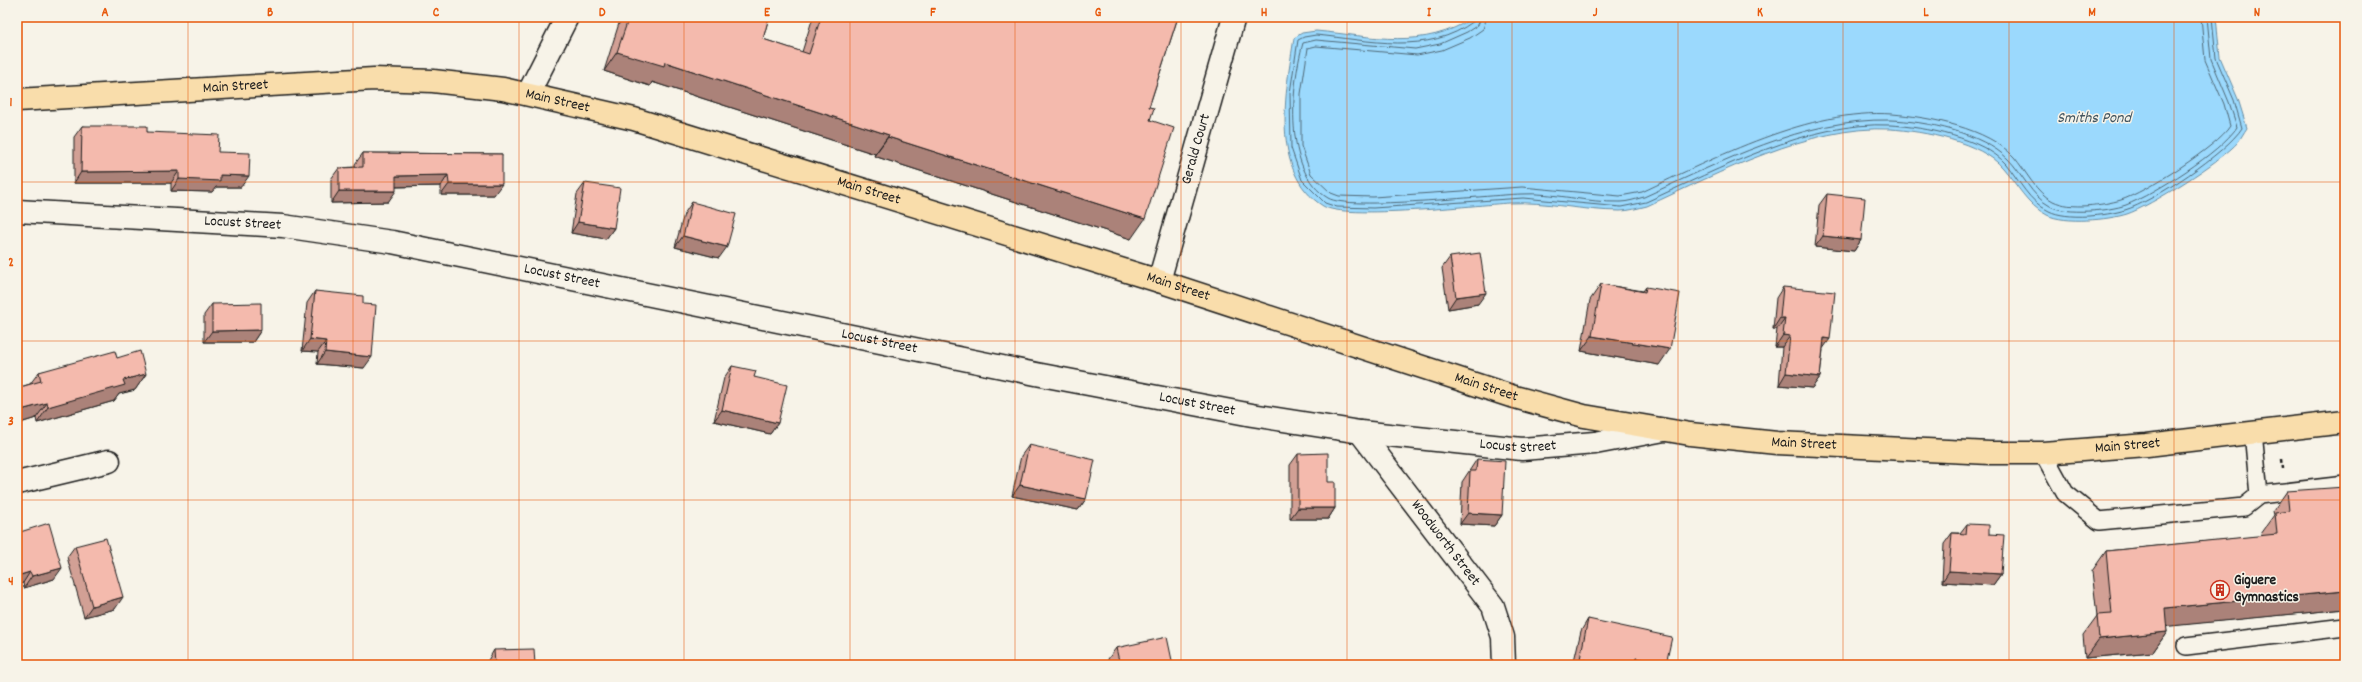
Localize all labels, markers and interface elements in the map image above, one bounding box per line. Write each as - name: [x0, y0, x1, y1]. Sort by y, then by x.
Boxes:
- text: A: [101, 4, 109, 23]
- text: B: [267, 4, 273, 23]
- text: C: [433, 4, 440, 23]
- text: D: [599, 4, 606, 23]
- text: E: [764, 4, 771, 23]
- text: F: [930, 4, 936, 23]
- text: G: [1095, 4, 1102, 23]
- text: H: [1261, 4, 1268, 23]
- text: I: [1427, 4, 1432, 23]
- text: J: [1593, 4, 1598, 23]
- text: K: [1757, 4, 1763, 23]
- text: L: [1923, 4, 1929, 23]
- text: M: [2088, 4, 2096, 23]
- text: N: [2254, 4, 2260, 23]
- street label: Main Street: [202, 74, 269, 100]
- street label: Main Street: [523, 83, 592, 120]
- text: 1: [10, 94, 13, 113]
- water label: Smiths Pond: [2057, 107, 2133, 130]
- street label: Gerald Court: [1176, 111, 1217, 187]
- street label: Main Street: [834, 171, 904, 212]
- street label: Locust Street: [204, 211, 282, 237]
- text: 2: [8, 254, 14, 273]
- street label: Locust Street: [522, 258, 602, 295]
- street label: Main Street: [1144, 267, 1213, 308]
- street label: Locust Street: [839, 323, 920, 360]
- street label: Main Street: [1452, 367, 1521, 408]
- street label: Locust Street: [1157, 387, 1238, 423]
- text: 3: [8, 413, 14, 432]
- street label: Main Street: [1770, 431, 1838, 457]
- street label: Main Street: [2094, 432, 2162, 460]
- street label: Locust Street: [1478, 434, 1558, 460]
- street label: Woodworth Street: [1405, 495, 1485, 591]
- place label: Giguere Gymnastics: [2234, 570, 2299, 609]
- text: 4: [8, 573, 14, 592]
- building icon: Giguere Gymnastics: [2209, 579, 2231, 601]

